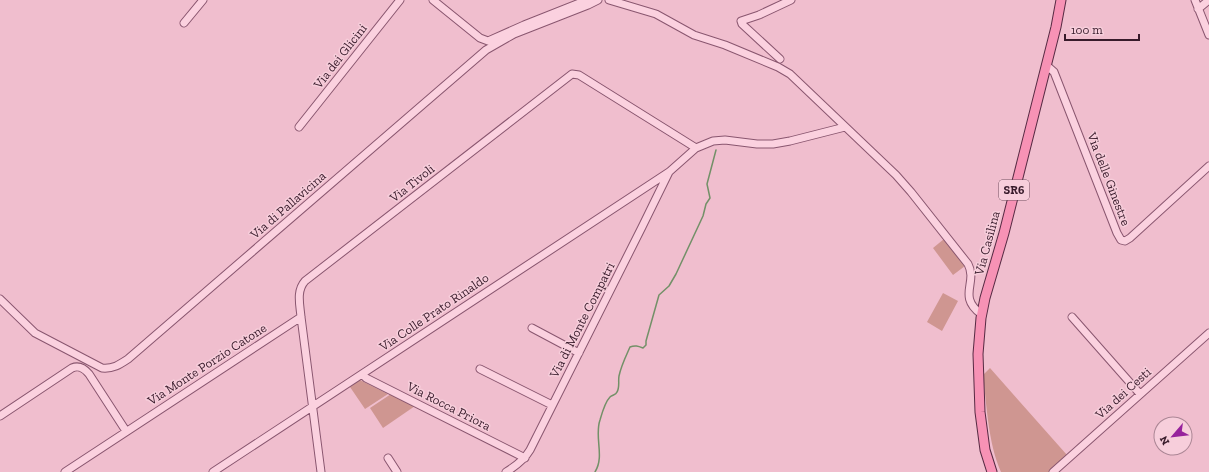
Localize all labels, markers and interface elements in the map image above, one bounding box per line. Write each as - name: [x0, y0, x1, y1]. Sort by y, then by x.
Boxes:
- scale bar: [1065, 16, 1139, 42]
- street label: Via dei Glicini: [310, 20, 370, 92]
- text: 100 m: [1071, 23, 1103, 37]
- street label: Via delle Ginestre: [1084, 129, 1134, 228]
- street label: Via Tivoli: [386, 161, 438, 206]
- street label: Via di Pallavicina: [246, 168, 329, 242]
- road number: SR6: [999, 180, 1029, 200]
- street label: Via Casilina: [971, 209, 1003, 278]
- street label: Via di Monte Compatri: [546, 259, 618, 381]
- street label: Via Colle Prato Rinaldo: [376, 270, 492, 355]
- street label: Via Monte Porzio Catone: [144, 320, 269, 409]
- street label: Via dei Cesti: [1091, 364, 1154, 423]
- street label: Via Rocca Priora: [404, 378, 494, 434]
- north arrow: [1153, 416, 1193, 456]
- text: N: [1157, 433, 1172, 447]

